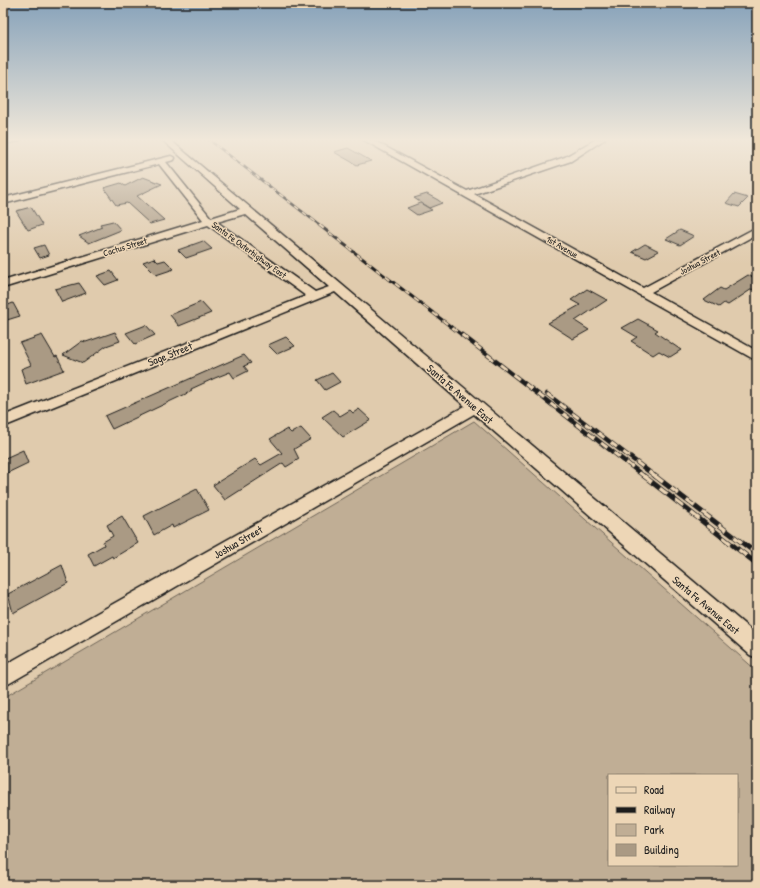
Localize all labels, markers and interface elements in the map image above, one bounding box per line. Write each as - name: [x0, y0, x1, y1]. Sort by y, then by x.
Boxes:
- street label: Santa Fe Outerhighway East: [209, 219, 289, 282]
- street label: 1st Avenue: [544, 233, 580, 261]
- street label: Cactus Street: [102, 234, 149, 259]
- street label: Joshua Street: [678, 246, 723, 278]
- street label: Sage Street: [146, 339, 195, 369]
- street label: Santa Fe Avenue East: [424, 361, 496, 427]
- street label: Joshua Street: [211, 522, 265, 562]
- street label: Santa Fe Avenue East: [669, 573, 743, 637]
- legend: [608, 774, 738, 866]
- text: Road: [644, 781, 664, 798]
- text: Railway: [644, 801, 675, 818]
- text: Park: [644, 821, 664, 838]
- text: Building: [644, 841, 679, 858]

